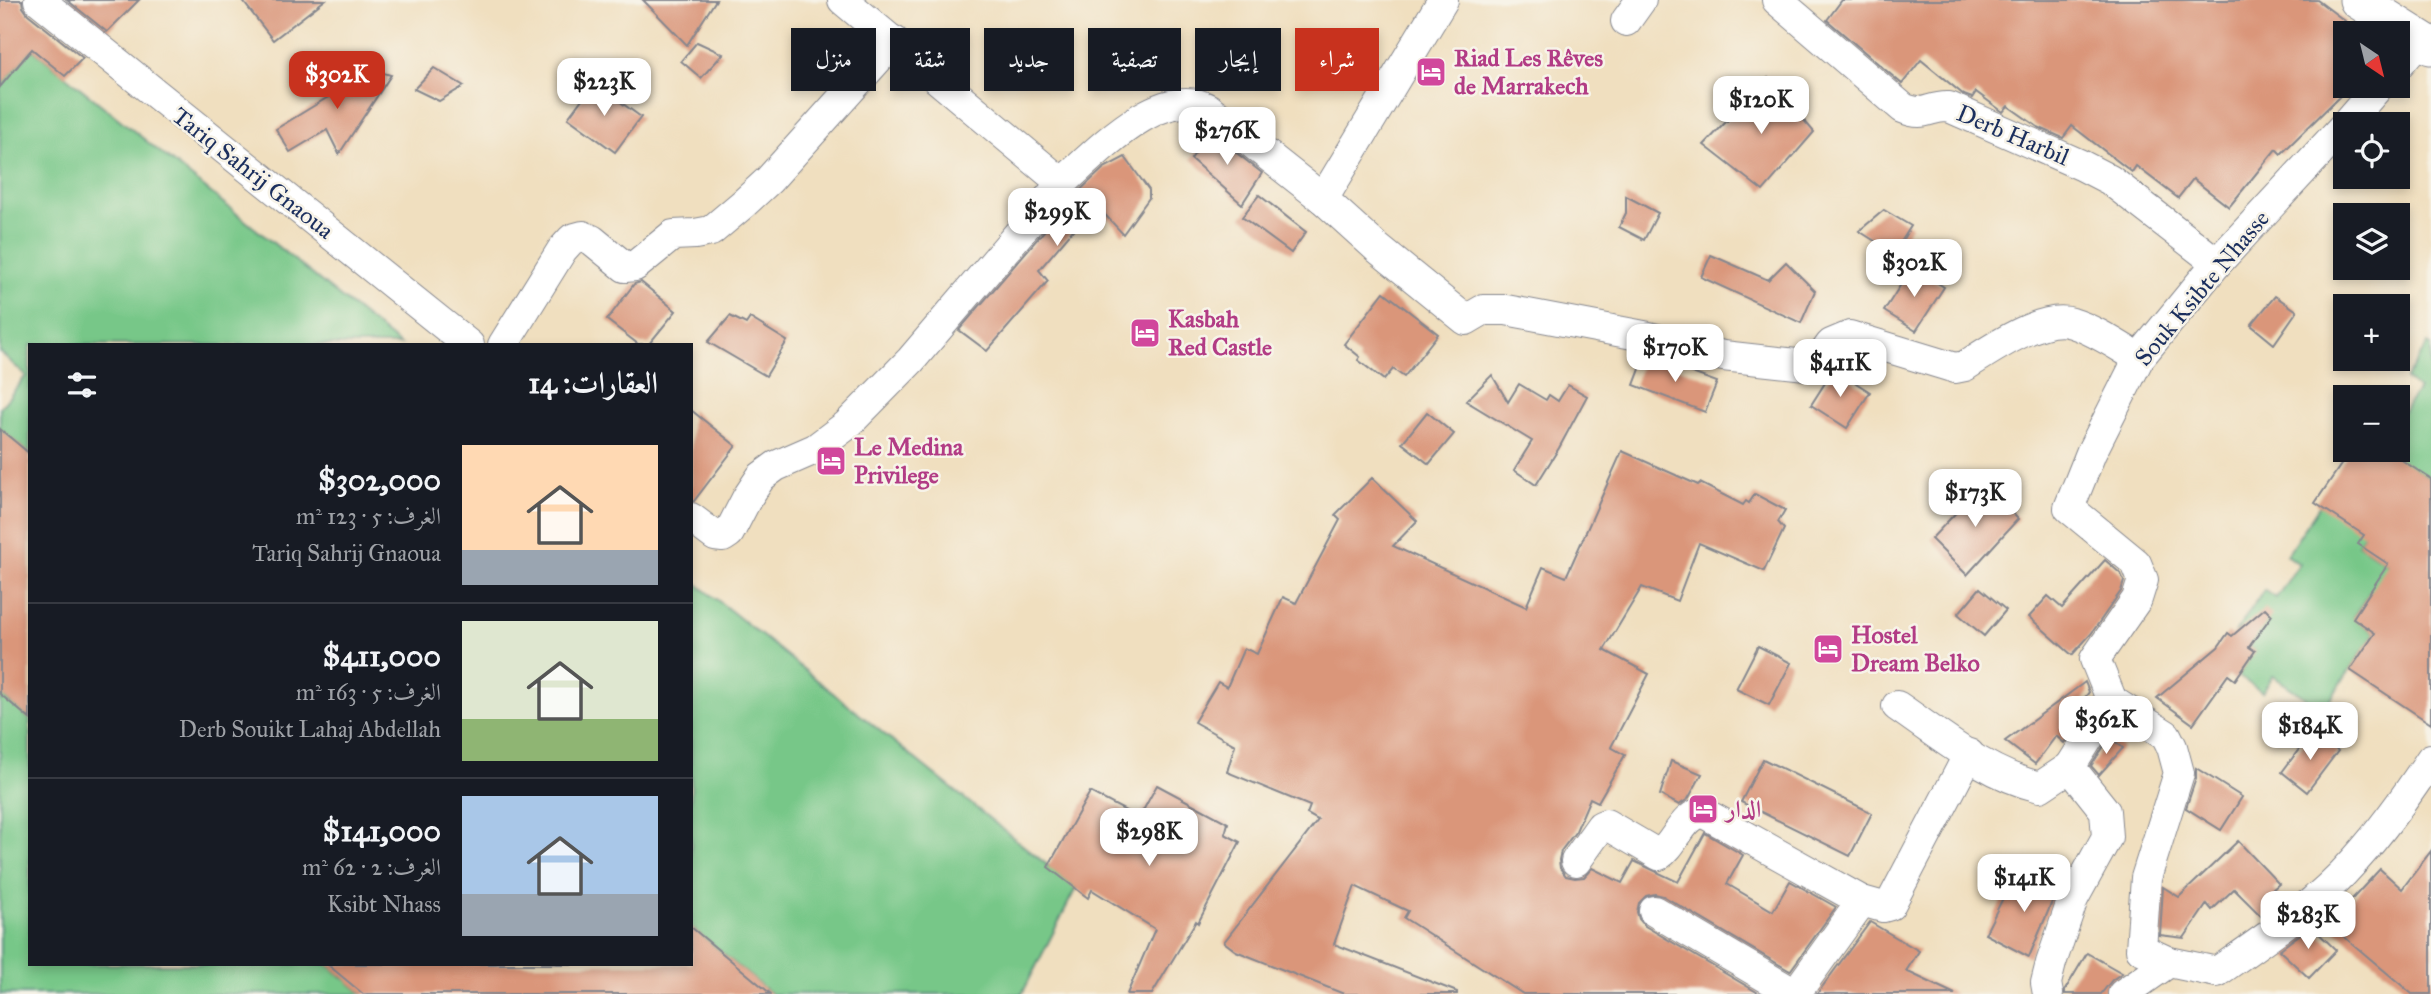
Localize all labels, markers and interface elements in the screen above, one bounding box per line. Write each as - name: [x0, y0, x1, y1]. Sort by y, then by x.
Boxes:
- north arrow: [2333, 21, 2410, 98]
- map controls: [2333, 21, 2410, 462]
- chip: منزل: [791, 28, 876, 91]
- chip: شقة: [890, 28, 970, 91]
- chip: جديد: [984, 28, 1074, 91]
- chip: تصفية: [1088, 28, 1181, 91]
- chip: إيجار: [1195, 28, 1281, 91]
- chip: شراء: [1295, 28, 1379, 91]
- place label: Riad Les Rêves de Marrakech: [1454, 43, 1603, 101]
- pin: $302K: [288, 52, 386, 111]
- hotel icon: Riad Les Rêves de Marrakech: [1414, 55, 1448, 89]
- pin: $223K: [555, 58, 653, 118]
- text: $302K: [305, 60, 369, 88]
- text: $223K: [573, 67, 635, 95]
- pin: $120K: [1712, 76, 1810, 136]
- text: $120K: [1729, 85, 1793, 113]
- street label: Derb Harbil: [1952, 98, 2074, 172]
- street label: Tariq Sahrij Gnaoua: [166, 101, 341, 246]
- pin: $276K: [1178, 108, 1276, 167]
- button: locate: [2333, 112, 2410, 189]
- text: $276K: [1195, 116, 1259, 144]
- pin: $299K: [1008, 188, 1106, 248]
- text: $299K: [1024, 197, 1090, 225]
- button: layers: [2333, 203, 2410, 280]
- street label: Souk Ksibte Nhasse: [2128, 204, 2276, 372]
- pin: $302K: [1865, 240, 1963, 299]
- text: $302K: [1882, 248, 1946, 276]
- button: +: [2333, 294, 2410, 371]
- place label: Kasbah Red Castle: [1168, 304, 1272, 362]
- hotel icon: Kasbah Red Castle: [1128, 316, 1162, 350]
- pin: $170K: [1626, 324, 1724, 384]
- text: $170K: [1643, 333, 1707, 361]
- pin: $411K: [1791, 340, 1889, 399]
- text: $411K: [1809, 348, 1871, 376]
- text: العقارات: 14: [528, 365, 658, 401]
- icon: filters: [63, 366, 101, 404]
- button: −: [2333, 385, 2410, 462]
- place label: Le Medina Privilege: [854, 432, 964, 490]
- hotel icon: Le Medina Privilege: [814, 444, 848, 478]
- text: $302,000: [318, 462, 441, 498]
- pin: $173K: [1926, 470, 2024, 529]
- icon: home: [518, 473, 602, 557]
- text: $173K: [1945, 478, 2005, 506]
- text: الغرف: 5 · 123 m²: [296, 502, 441, 530]
- text: Tariq Sahrij Gnaoua: [252, 539, 441, 567]
- place label: Hostel Dream Belko: [1851, 620, 1980, 678]
- hotel icon: Hostel Dream Belko: [1811, 632, 1845, 666]
- text: $411,000: [322, 638, 441, 674]
- icon: home: [518, 649, 602, 733]
- text: الغرف: 5 · 163 m²: [296, 678, 441, 706]
- pin: $362K: [2057, 696, 2155, 756]
- pin: $184K: [2261, 702, 2359, 762]
- text: $362K: [2075, 705, 2137, 733]
- text: $184K: [2278, 711, 2342, 739]
- text: Derb Souikt Lahaj Abdellah: [179, 715, 441, 743]
- hotel icon: الدار: [1686, 792, 1720, 826]
- place label: الدار: [1723, 794, 1761, 824]
- pin: $298K: [1100, 808, 1198, 868]
- text: $141,000: [322, 813, 441, 849]
- text: $298K: [1116, 817, 1182, 845]
- icon: home: [518, 824, 602, 908]
- text: الغرف: 2 · 62 m²: [302, 853, 441, 881]
- pin: $141K: [1975, 855, 2073, 914]
- text: $141K: [1993, 863, 2055, 891]
- text: Ksibt Nhass: [327, 890, 441, 918]
- pin: $283K: [2259, 892, 2357, 951]
- text: $283K: [2277, 900, 2339, 928]

